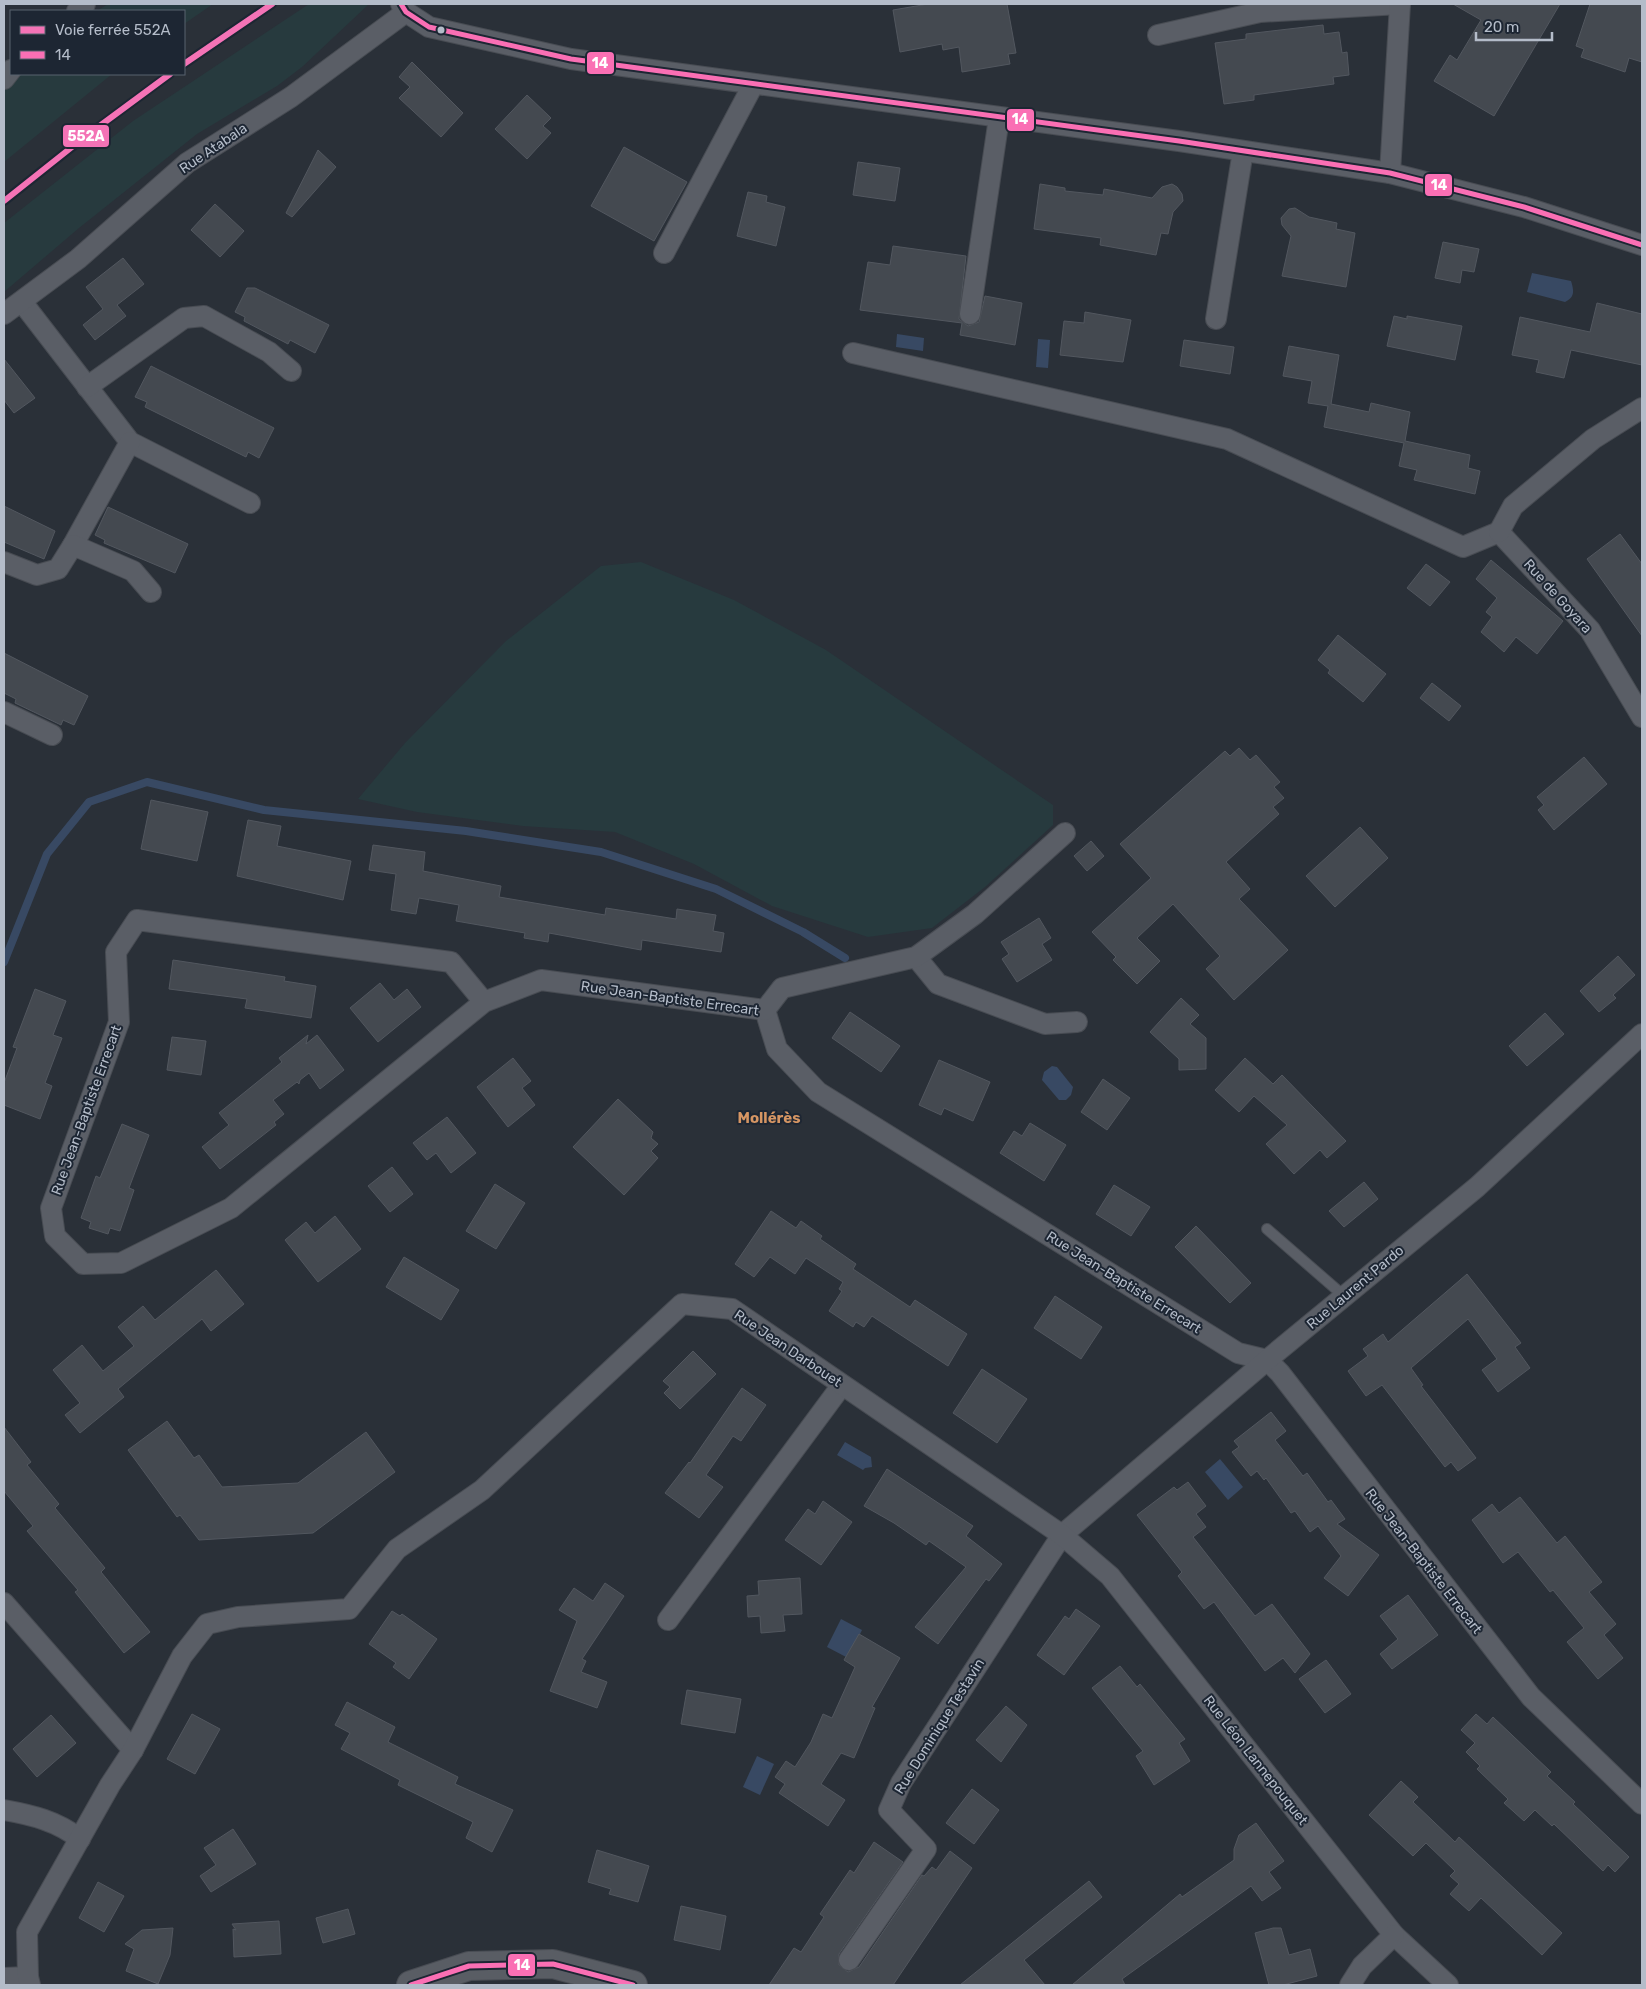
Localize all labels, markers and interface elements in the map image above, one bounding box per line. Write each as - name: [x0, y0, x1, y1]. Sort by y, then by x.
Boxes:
- legend: [10, 10, 185, 75]
- scale bar: [1476, 10, 1552, 42]
- text: 20 m: [1484, 18, 1519, 36]
- text: Voie ferrée 552A: [55, 21, 171, 39]
- unlabelled marker: [436, 25, 446, 35]
- text: 14: [55, 46, 71, 64]
- line badge: 14: [586, 51, 615, 75]
- text: 14: [592, 55, 609, 72]
- line badge: 14: [1006, 108, 1035, 132]
- text: 14: [1012, 111, 1029, 128]
- street label: Rue Atabala: [176, 120, 250, 177]
- line badge: 552A: [62, 124, 110, 148]
- text: 552A: [67, 128, 105, 145]
- line badge: 14: [1424, 173, 1453, 197]
- text: 14: [1431, 177, 1448, 194]
- street label: Rue de Goyara: [1520, 556, 1595, 637]
- street label: Rue Jean-Baptiste Errecart: [580, 978, 761, 1019]
- street label: Rue Jean-Baptiste Errecart: [48, 1022, 125, 1197]
- district label: Mollérès: [737, 1109, 801, 1127]
- street label: Rue Jean-Baptiste Errecart: [1043, 1228, 1205, 1338]
- street label: Rue Laurent Pardo: [1303, 1242, 1407, 1333]
- street label: Rue Jean Darbouet: [731, 1306, 845, 1391]
- street label: Rue Jean-Baptiste Errecart: [1362, 1485, 1486, 1638]
- street label: Rue Dominique Testavin: [891, 1655, 988, 1797]
- street label: Rue Léon Lannepouquet: [1200, 1692, 1312, 1829]
- line badge: 14: [507, 1953, 536, 1977]
- text: 14: [514, 1957, 531, 1974]

